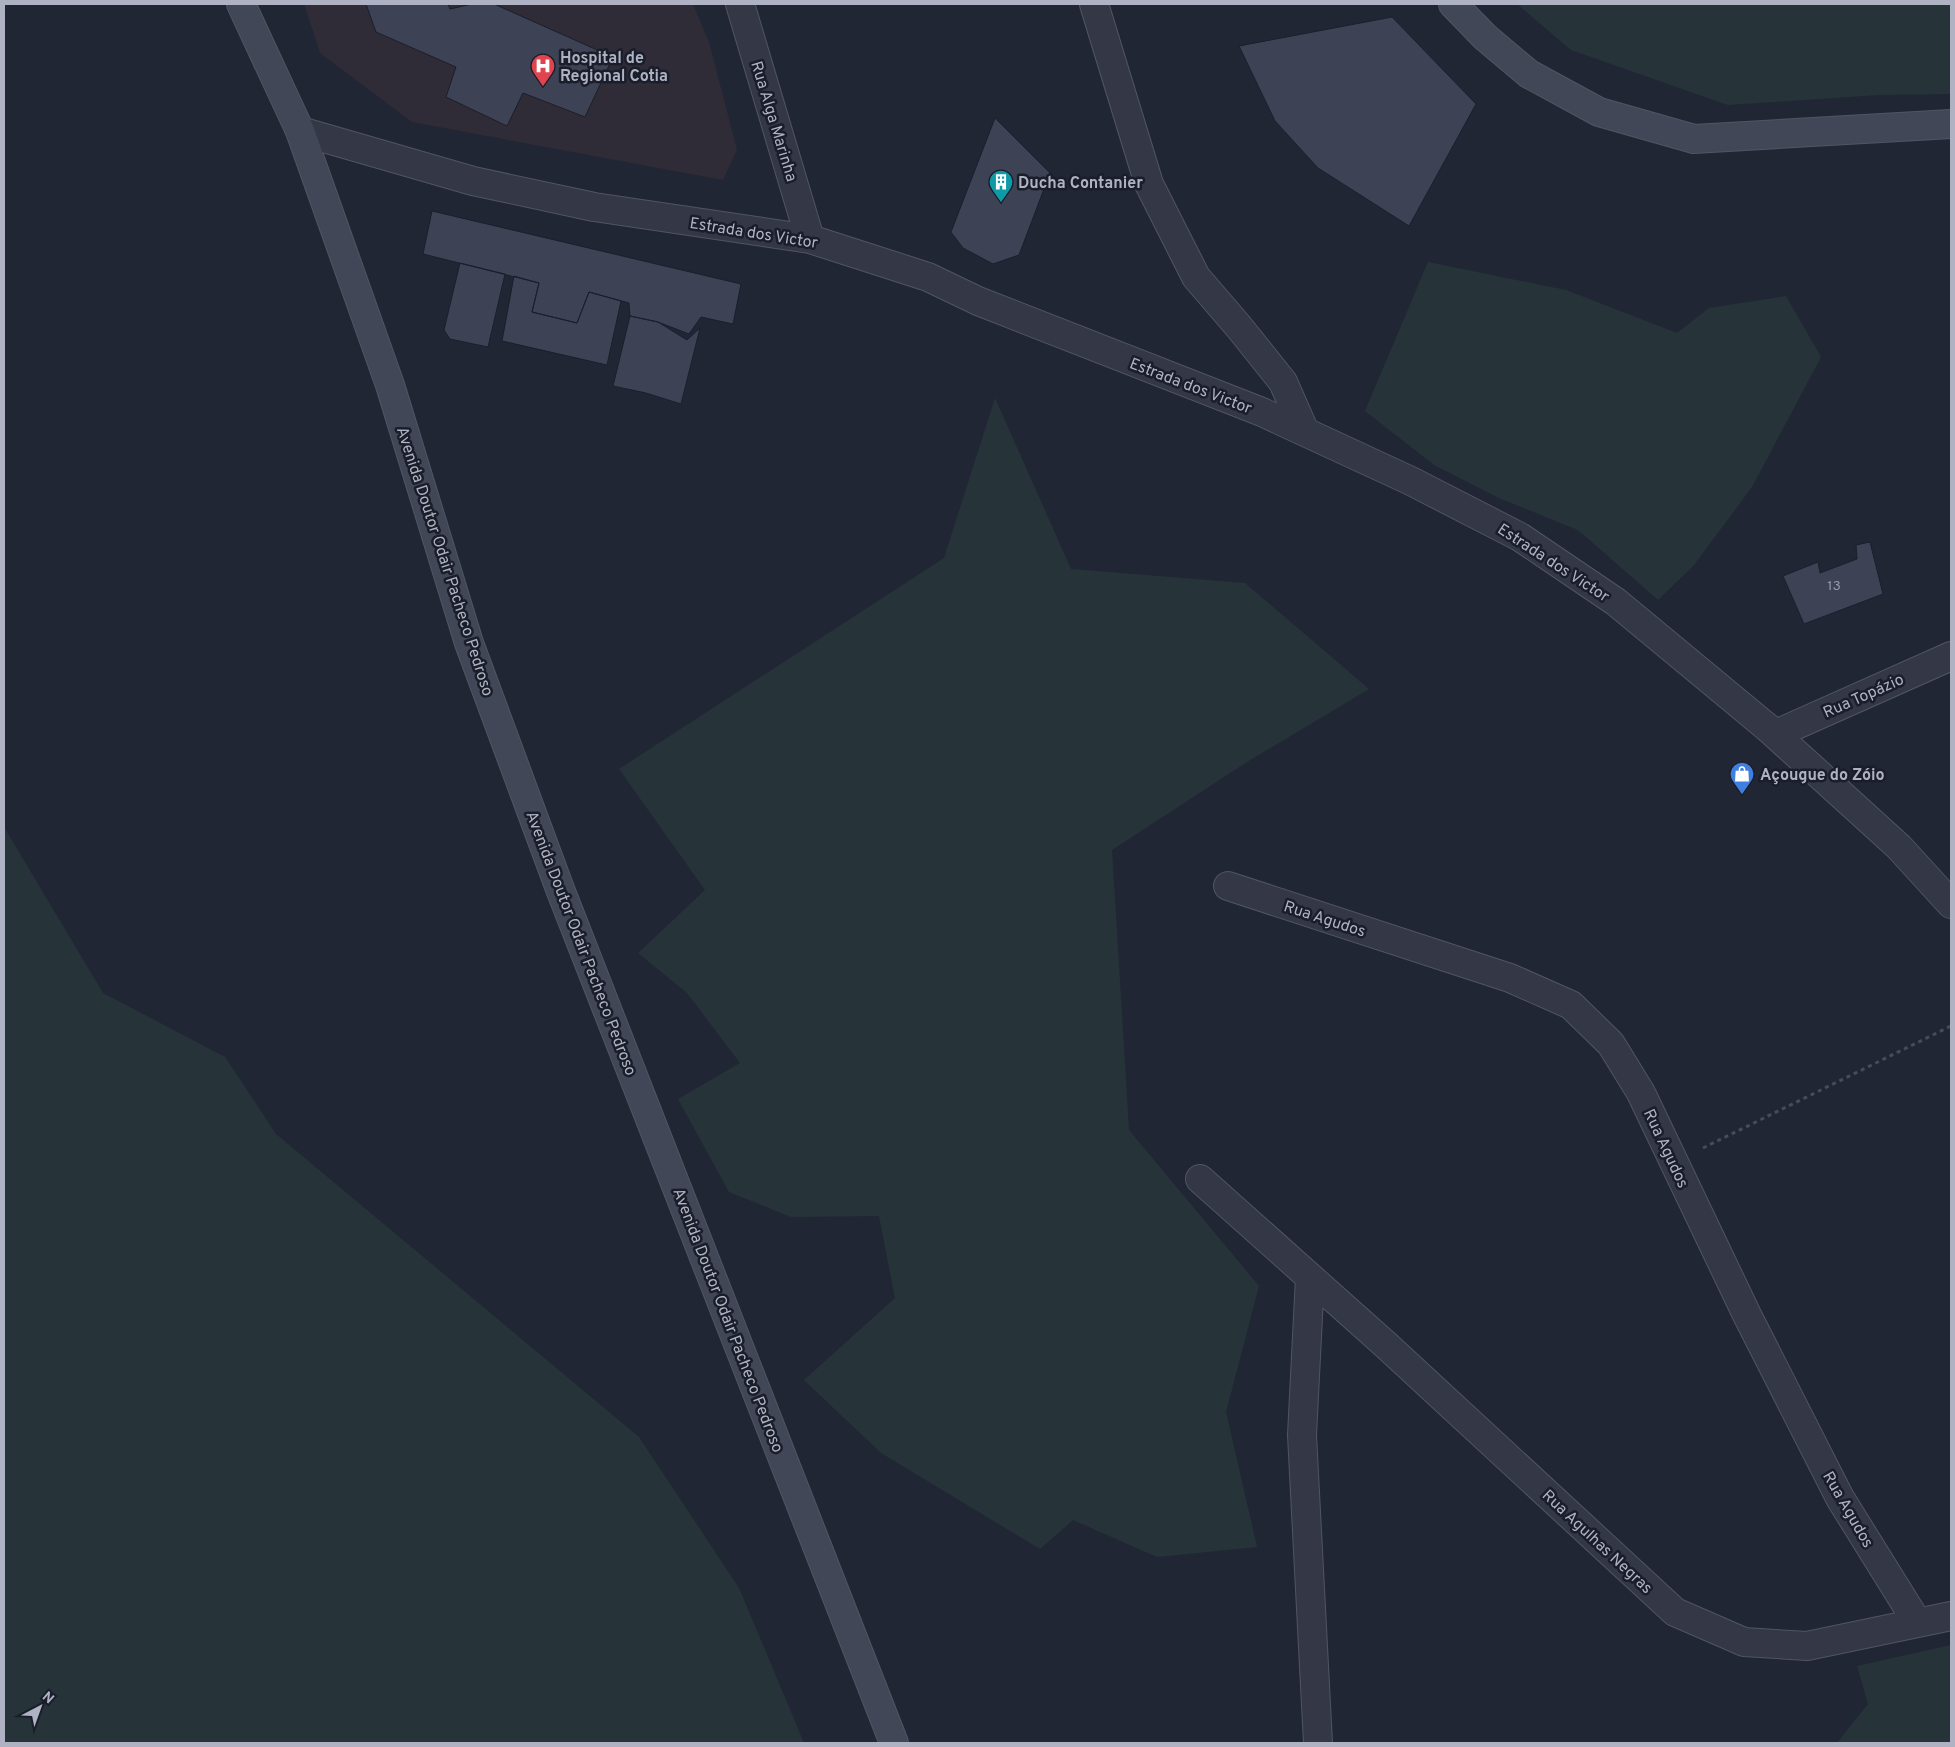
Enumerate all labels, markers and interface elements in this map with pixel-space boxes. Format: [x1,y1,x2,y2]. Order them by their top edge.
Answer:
place label: Hospital de Regional Cotia [560,49,668,87]
hospital icon: Hospital de Regional Cotia [530,53,556,87]
street label: Rua Alga Marinha [745,59,801,184]
building icon: Ducha Contanier [988,169,1014,203]
place label: Ducha Contanier [1018,174,1143,194]
street label: Estrada dos Victor [688,214,819,254]
street label: Estrada dos Victor [1126,354,1254,419]
street label: Avenida Doutor Odair Pacheco Pedroso [391,425,497,699]
street label: Estrada dos Victor [1493,520,1613,607]
house number: 13 [1827,578,1841,595]
street label: Rua Topázio [1820,670,1907,724]
shop icon: Açougue do Zóio [1729,761,1755,795]
place label: Açougue do Zóio [1760,766,1885,786]
street label: Avenida Doutor Odair Pacheco Pedroso [520,809,640,1079]
street label: Rua Agudos [1281,897,1368,943]
street label: Rua Agudos [1638,1106,1692,1192]
street label: Avenida Doutor Odair Pacheco Pedroso [667,1186,787,1456]
street label: Rua Agudos [1817,1468,1877,1552]
street label: Rua Agulhas Negras [1537,1486,1656,1599]
north arrow [15,1682,65,1732]
text: N [38,1689,57,1708]

